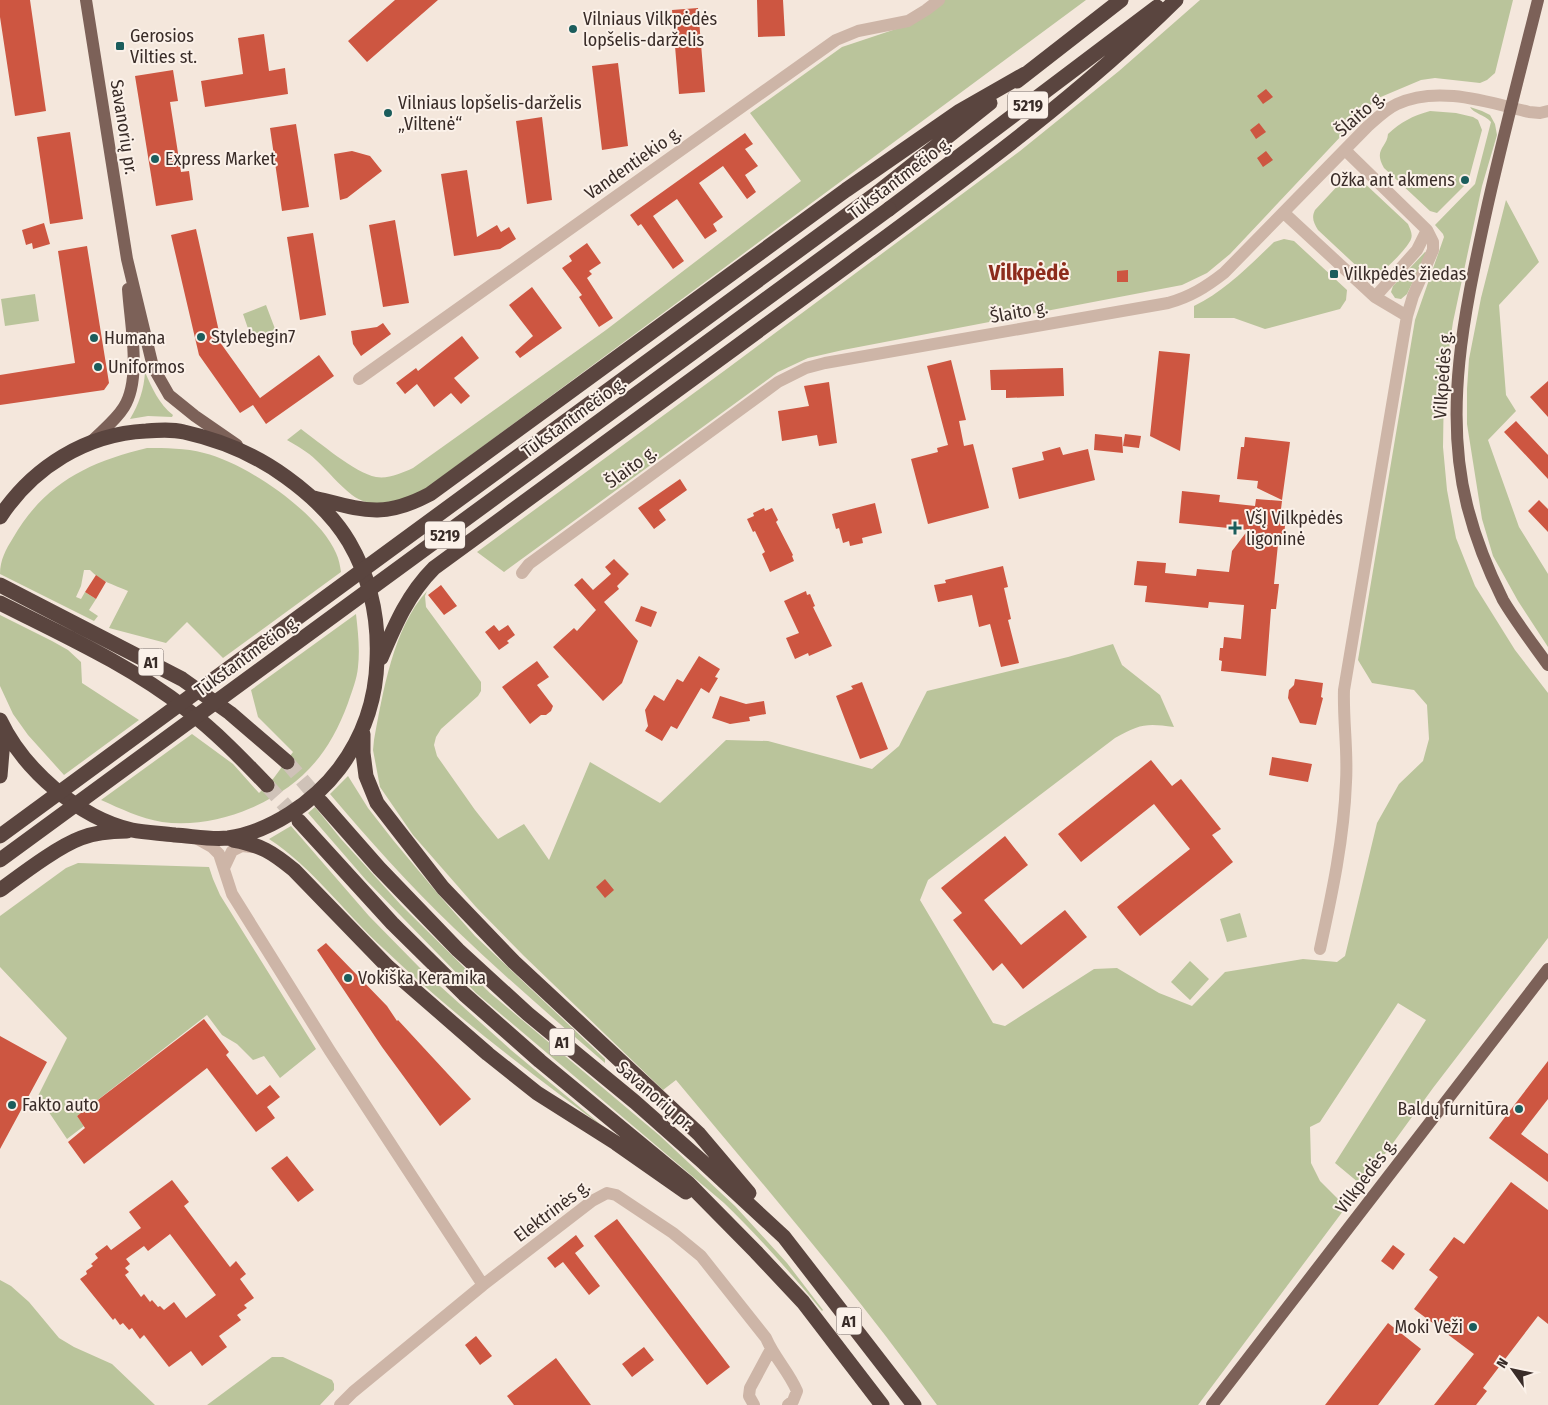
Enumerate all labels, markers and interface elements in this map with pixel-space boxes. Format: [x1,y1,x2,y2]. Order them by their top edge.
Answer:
place label: Vilniaus Vilkpėdės lopšelis-darželis [583,8,717,51]
marker: Vilniaus Vilkpėdės lopšelis-darželis [567,23,579,35]
place label: Gerosios Vilties st. [130,25,197,68]
marker: Gerosios Vilties st. [114,40,126,52]
street label: Savanorių pr. [106,78,142,176]
street label: Šlaito g. [1331,86,1389,142]
place label: Vilniaus lopšelis-darželis „Viltenė“ [398,92,582,135]
road number: 5219 [1008,92,1048,118]
marker: Vilniaus lopšelis-darželis „Viltenė“ [382,107,394,119]
street label: Vandentiekio g. [580,121,686,204]
street label: Tūkstantmečio g. [844,132,956,224]
place label: Express Market [165,148,276,170]
marker: Express Market [149,153,161,165]
place label: Ožka ant akmens [1330,169,1455,191]
marker: Ožka ant akmens [1459,174,1471,186]
district label: Vilkpėdė [988,259,1069,286]
place label: Vilkpėdės žiedas [1344,263,1467,285]
marker: Vilkpėdės žiedas [1328,268,1340,280]
street label: Šlaito g. [988,296,1050,328]
place label: Stylebegin7 [211,326,295,348]
place label: Humana [104,327,165,349]
street label: Vilkpėdės g. [1429,330,1457,420]
marker: Stylebegin7 [195,331,207,343]
marker: Humana [88,332,100,344]
place label: Uniformos [108,356,185,378]
marker: Uniformos [92,361,104,373]
street label: Tūkstantmečio g. [517,372,631,462]
street label: Šlaito g. [601,441,661,493]
place label: VšĮ Vilkpėdės ligoninė [1246,507,1343,550]
marker: VšĮ Vilkpėdės ligoninė [1228,521,1242,535]
road number: 5219 [425,522,465,548]
street label: Tūkstantmečio g. [190,611,304,701]
road number: A1 [138,649,164,676]
place label: Vokiška Keramika [358,967,486,989]
marker: Vokiška Keramika [342,972,354,984]
road number: A1 [550,1028,574,1056]
street label: Savanorių pr. [612,1056,698,1136]
place label: Fakto auto [22,1094,99,1116]
place label: Baldų furnitūra [1397,1098,1509,1120]
marker: Fakto auto [6,1099,18,1111]
marker: Baldų furnitūra [1513,1103,1525,1115]
street label: Vilkpėdės g. [1331,1134,1401,1218]
street label: Elektrinės g. [510,1175,595,1247]
road number: A1 [836,1308,862,1334]
place label: Moki Veži [1394,1316,1463,1338]
marker: Moki Veži [1467,1321,1479,1333]
north arrow [1488,1345,1538,1395]
text: N [1493,1355,1512,1371]

